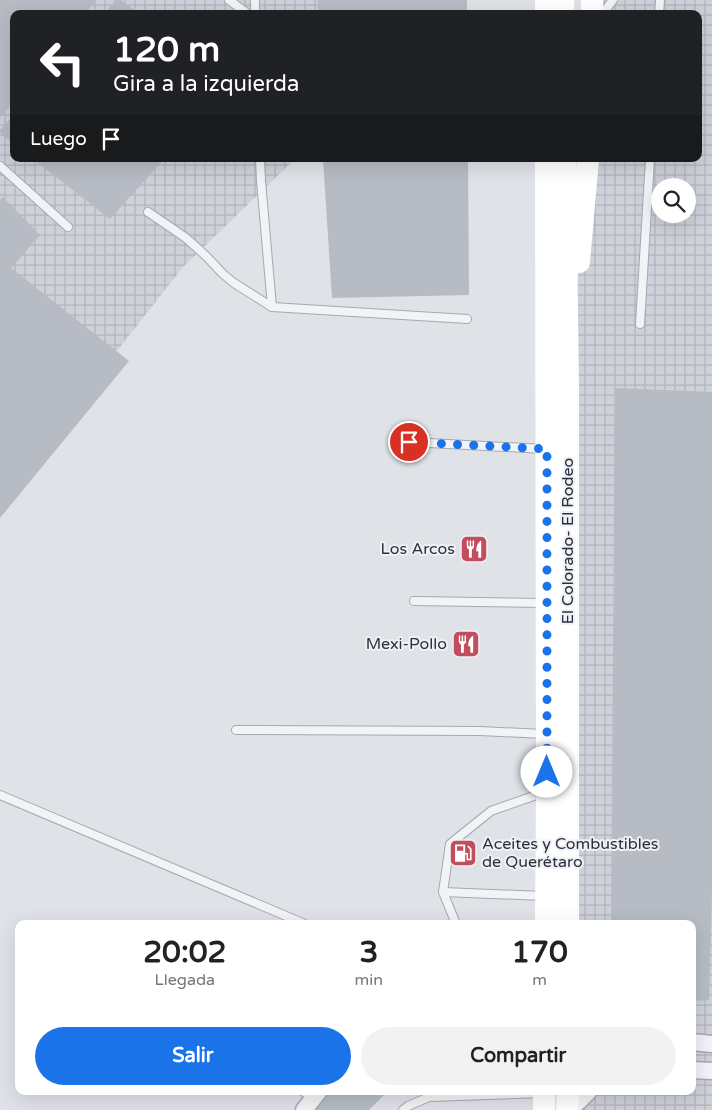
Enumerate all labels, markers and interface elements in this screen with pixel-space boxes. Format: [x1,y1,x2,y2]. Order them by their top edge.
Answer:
text: 120 m [113,29,220,71]
icon: left [30,30,95,95]
text: Gira a la izquierda [113,71,299,97]
icon: arrive [97,125,125,153]
text: Luego [30,128,87,150]
map controls [651,178,696,223]
button: search [651,178,696,223]
pin [388,421,430,463]
icon: arrive [395,428,423,456]
street label: El Colorado- El Rodeo [558,458,578,624]
restaurant icon: Los Arcos [459,534,489,564]
place label: Los Arcos [381,539,455,559]
restaurant icon: Mexi-Pollo [451,629,481,659]
place label: Mexi-Pollo [366,634,447,654]
position arrow [520,745,572,797]
place label: Aceites y Combustibles de Querétaro [482,834,659,872]
fuel station icon: Aceites y Combustibles de Querétaro [448,838,478,868]
text: 20:02 [143,934,226,971]
text: 3 [359,934,378,971]
text: 170 [511,934,568,971]
text: Llegada [155,970,215,990]
text: min [355,970,383,990]
text: m [532,970,547,990]
button: Salir [35,1027,351,1085]
button: Compartir [361,1027,676,1085]

